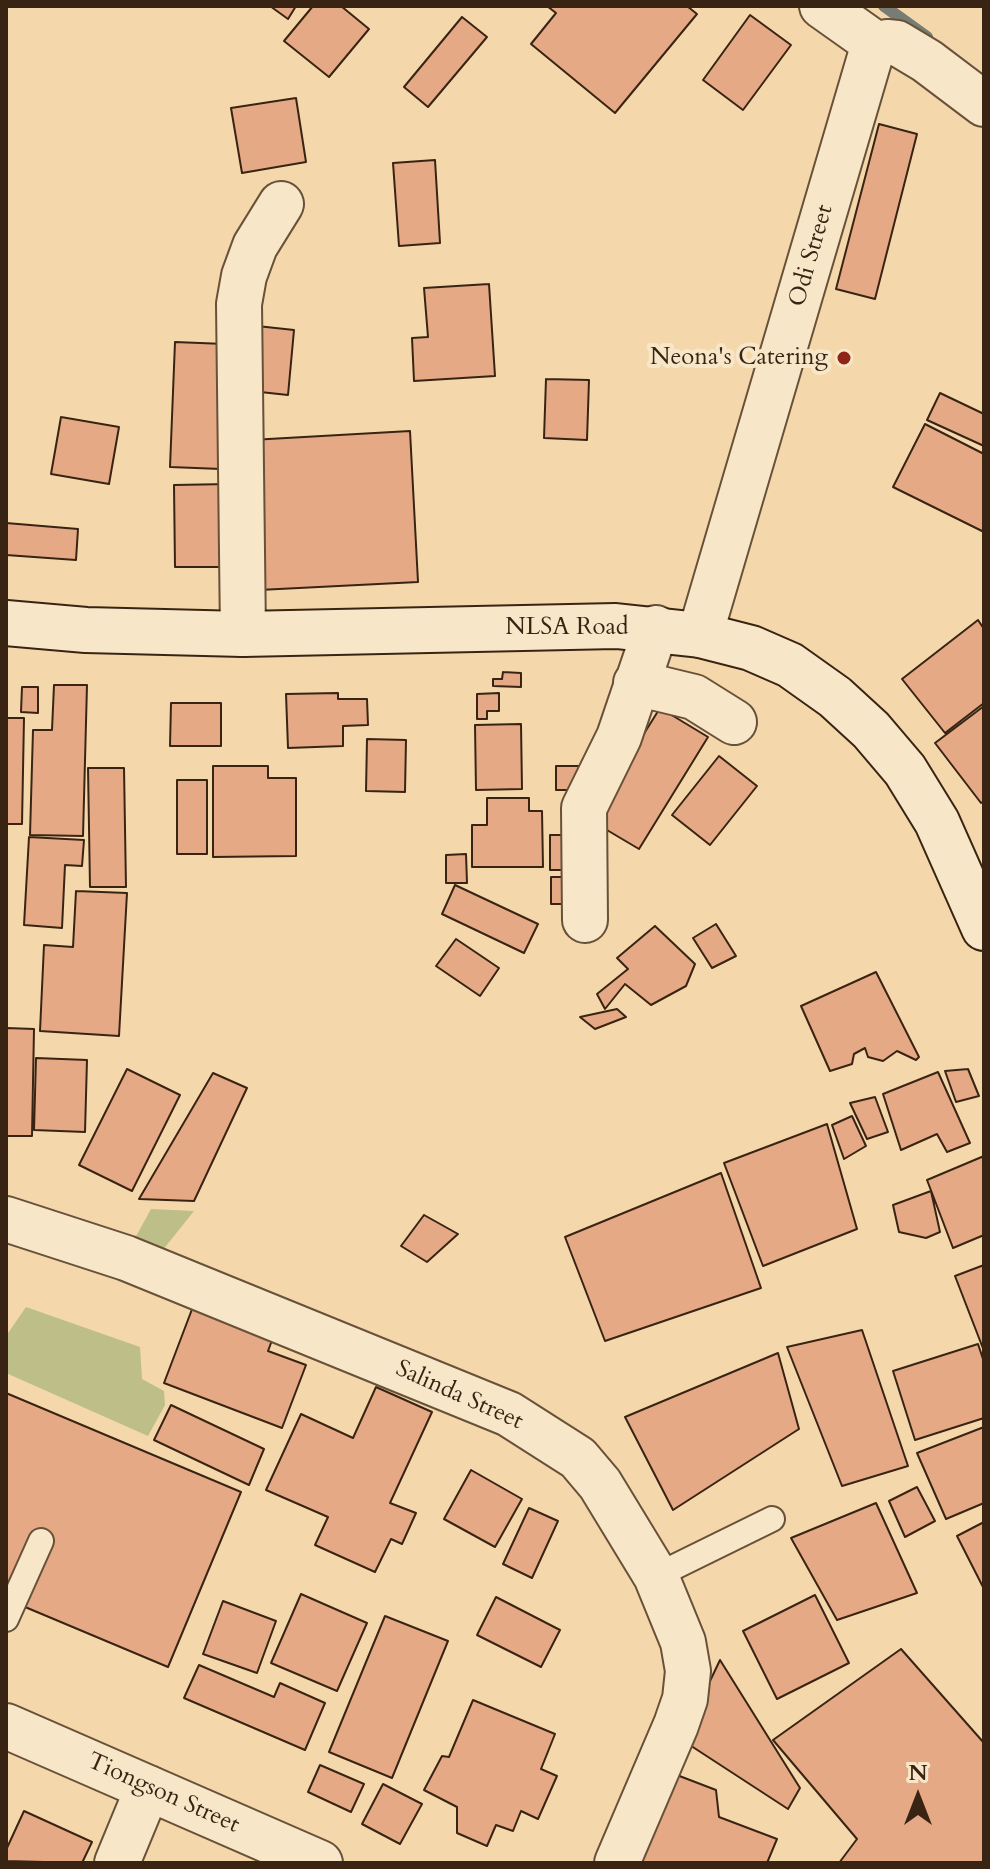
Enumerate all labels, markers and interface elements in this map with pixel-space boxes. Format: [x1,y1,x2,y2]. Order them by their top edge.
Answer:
street label: Odi Street [784,202,840,310]
place label: Neona's Catering [650,344,828,372]
marker: Neona's Catering [835,349,853,367]
street label: NLSA Road [505,614,629,642]
street label: Salinda Street [391,1355,527,1437]
street label: Tiongson Street [83,1748,243,1840]
north arrow [878,1757,958,1837]
text: N [908,1758,928,1788]

